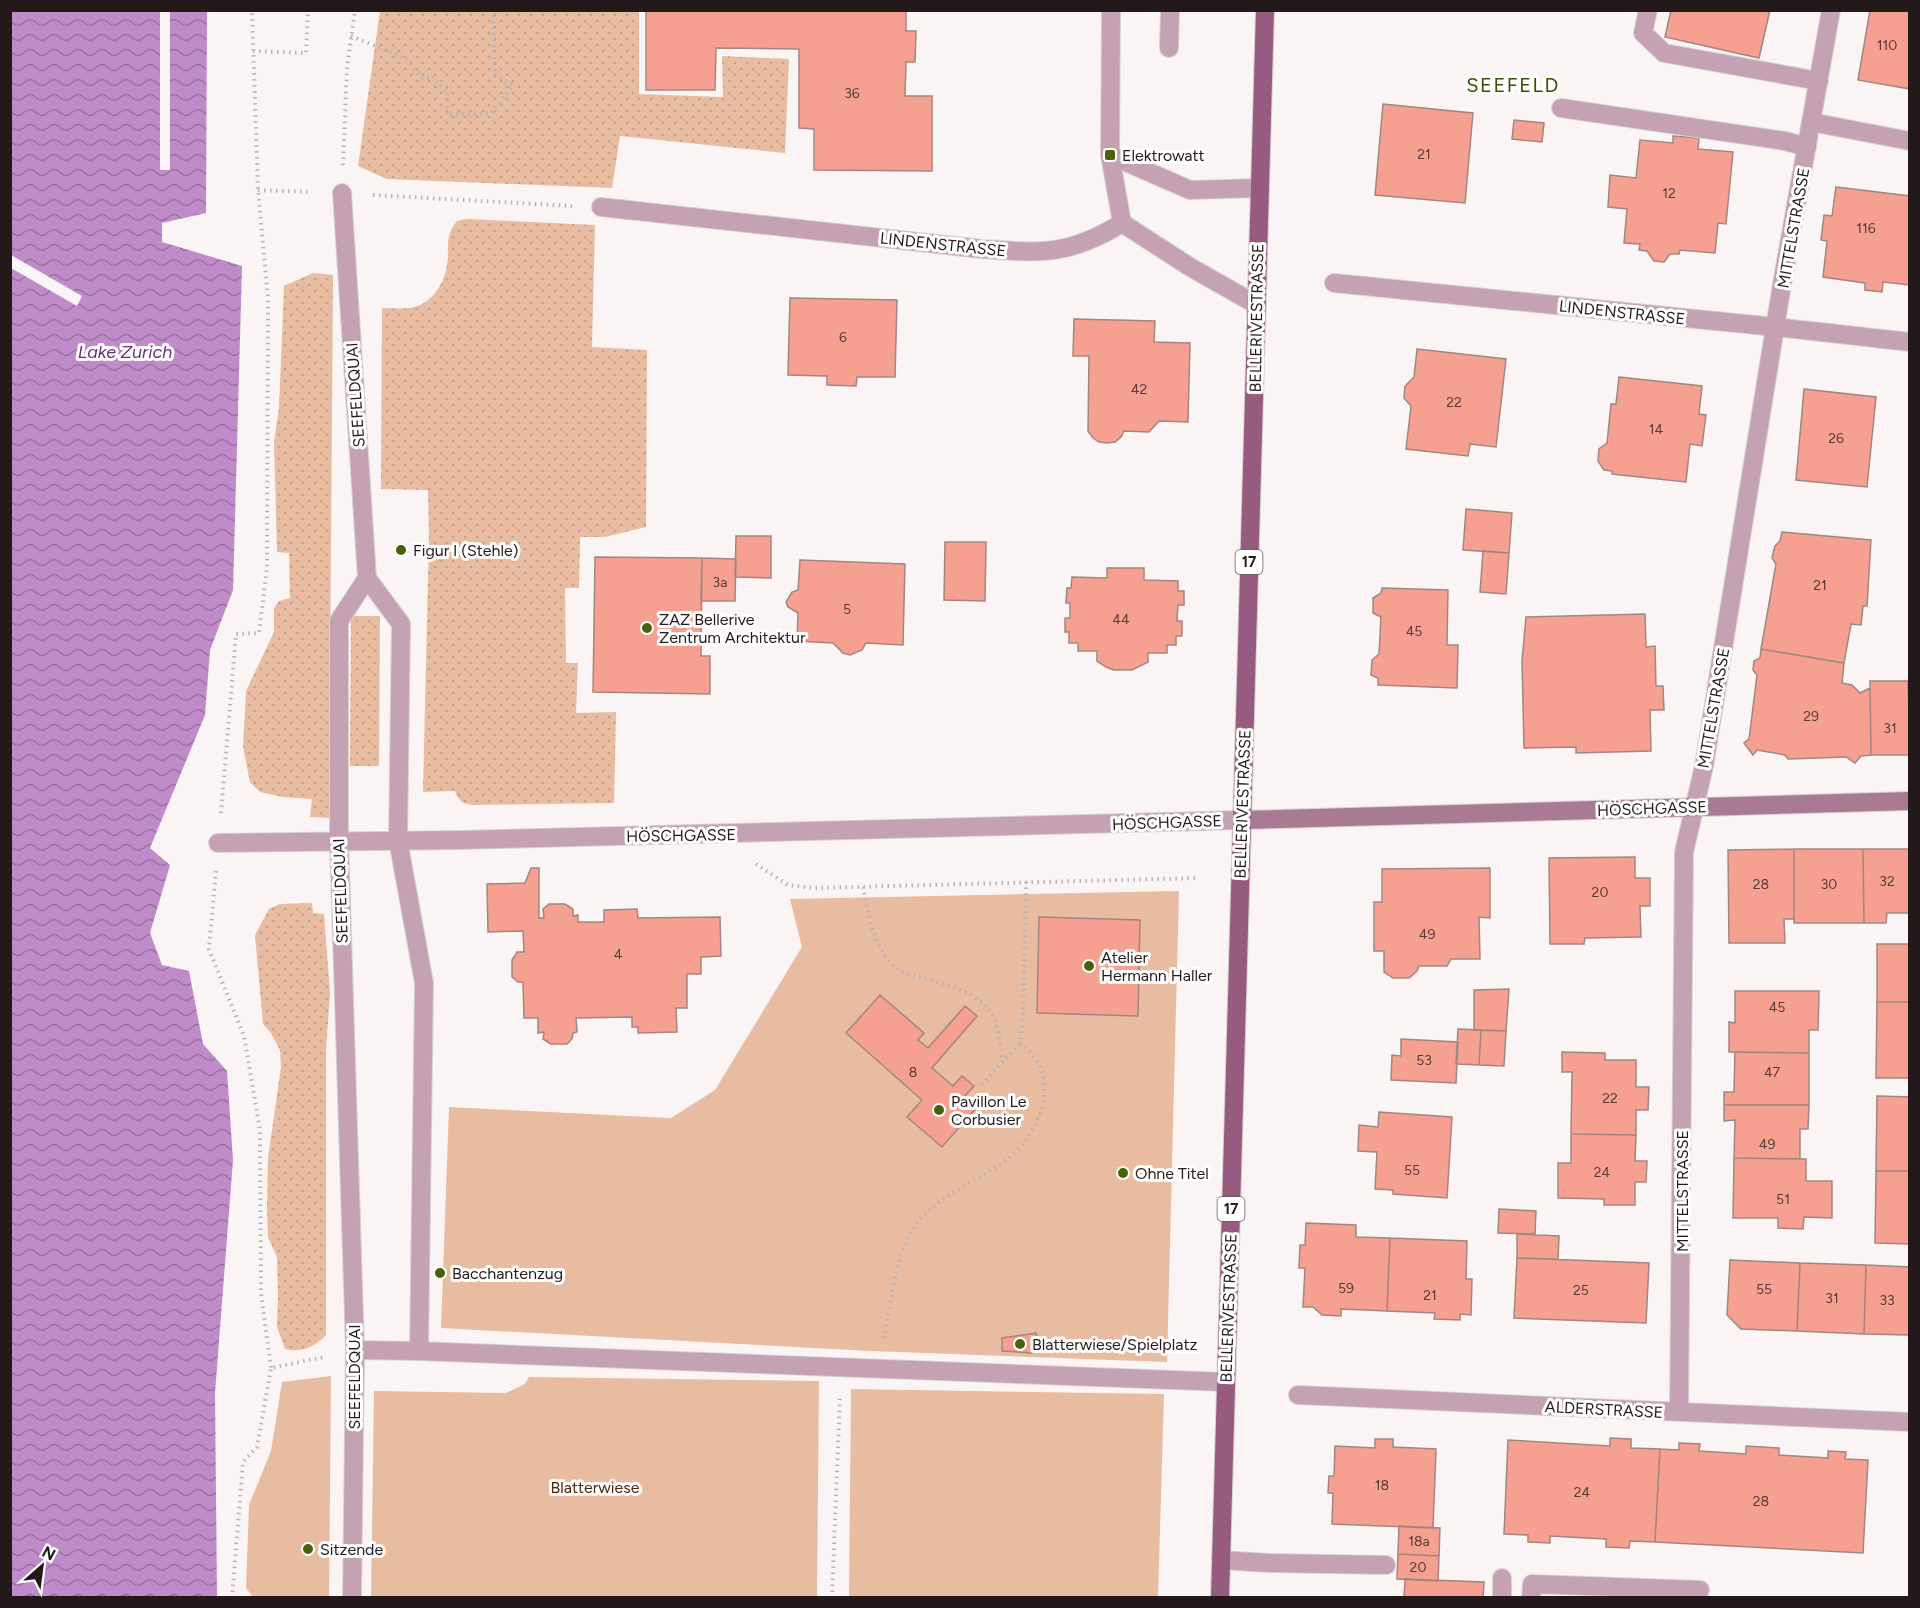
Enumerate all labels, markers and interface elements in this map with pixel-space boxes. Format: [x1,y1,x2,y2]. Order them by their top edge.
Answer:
house number: 110 [1877,37,1897,54]
district label: SEEFELD [1466,73,1560,97]
house number: 36 [844,85,860,102]
place label: Elektrowatt [1122,146,1205,165]
house number: 21 [1417,146,1431,163]
marker: Elektrowatt [1103,148,1117,162]
street label: MITTELSTRASSE [1774,166,1813,290]
house number: 12 [1662,185,1676,202]
house number: 116 [1856,220,1876,237]
street label: LINDENSTRASSE [879,228,1007,261]
street label: BELLERIVESTRASSE [1246,243,1267,393]
street label: LINDENSTRASSE [1558,296,1686,329]
house number: 6 [839,329,847,346]
water label: Lake Zurich [78,341,172,363]
street label: SEEFELDQUAI [342,342,369,448]
house number: 42 [1131,381,1147,398]
house number: 22 [1446,394,1462,411]
house number: 14 [1649,421,1664,438]
house number: 26 [1828,430,1844,447]
place label: Figur I (Stehle) [413,541,518,560]
marker: Figur I (Stehle) [394,543,408,557]
road number: 17 [1236,550,1262,574]
house number: 3a [713,574,727,591]
house number: 21 [1813,577,1827,594]
house number: 5 [843,601,851,618]
place label: ZAZ Bellerive Zentrum Architektur [659,610,806,647]
house number: 44 [1112,611,1130,628]
marker: ZAZ Bellerive Zentrum Architektur [640,621,654,635]
house number: 45 [1406,623,1422,640]
street label: MITTELSTRASSE [1694,646,1733,770]
house number: 29 [1803,708,1819,725]
house number: 31 [1883,720,1897,737]
street label: BELLERIVESTRASSE [1230,729,1255,879]
street label: HÖSCHGASSE [1597,797,1707,820]
street label: HÖSCHGASSE [1112,811,1222,834]
street label: HÖSCHGASSE [626,825,736,846]
street label: SEEFELDQUAI [329,838,352,944]
house number: 32 [1879,873,1895,890]
house number: 28 [1753,876,1769,893]
house number: 30 [1821,876,1837,893]
house number: 20 [1592,884,1608,901]
house number: 49 [1419,926,1435,943]
house number: 4 [614,946,623,963]
place label: Atelier Hermann Haller [1101,948,1213,985]
marker: Atelier Hermann Haller [1082,959,1096,973]
house number: 45 [1769,999,1785,1016]
house number: 53 [1416,1052,1432,1069]
house number: 8 [909,1064,917,1081]
house number: 47 [1764,1064,1781,1081]
house number: 22 [1602,1090,1618,1107]
place label: Pavillon Le Corbusier [951,1092,1027,1129]
marker: Pavillon Le Corbusier [932,1103,946,1117]
street label: MITTELSTRASSE [1673,1130,1692,1252]
house number: 49 [1759,1136,1775,1153]
house number: 55 [1404,1162,1420,1179]
place label: Ohne Titel [1135,1164,1209,1183]
house number: 24 [1594,1164,1611,1181]
marker: Ohne Titel [1116,1166,1130,1180]
house number: 51 [1776,1191,1790,1208]
road number: 17 [1218,1197,1244,1221]
street label: BELLERIVESTRASSE [1216,1233,1241,1383]
place label: Bacchantenzug [452,1264,563,1283]
marker: Bacchantenzug [433,1266,447,1280]
house number: 59 [1338,1280,1354,1297]
house number: 55 [1756,1281,1772,1298]
house number: 25 [1573,1282,1589,1299]
house number: 21 [1423,1287,1437,1304]
house number: 31 [1825,1290,1839,1307]
house number: 33 [1879,1292,1895,1309]
street label: SEEFELDQUAI [345,1324,364,1430]
place label: Blatterwiese/Spielplatz [1032,1335,1197,1354]
marker: Blatterwiese/Spielplatz [1013,1337,1027,1351]
street label: ALDERSTRASSE [1544,1397,1664,1422]
house number: 18 [1375,1477,1389,1494]
park label: Blatterwiese [551,1478,640,1497]
house number: 24 [1574,1484,1591,1501]
house number: 28 [1753,1493,1769,1510]
house number: 18a [1408,1533,1430,1550]
north arrow [12,1536,72,1596]
place label: Sitzende [320,1540,383,1559]
text: N [39,1542,59,1564]
marker: Sitzende [301,1542,315,1556]
house number: 20 [1410,1559,1426,1576]

